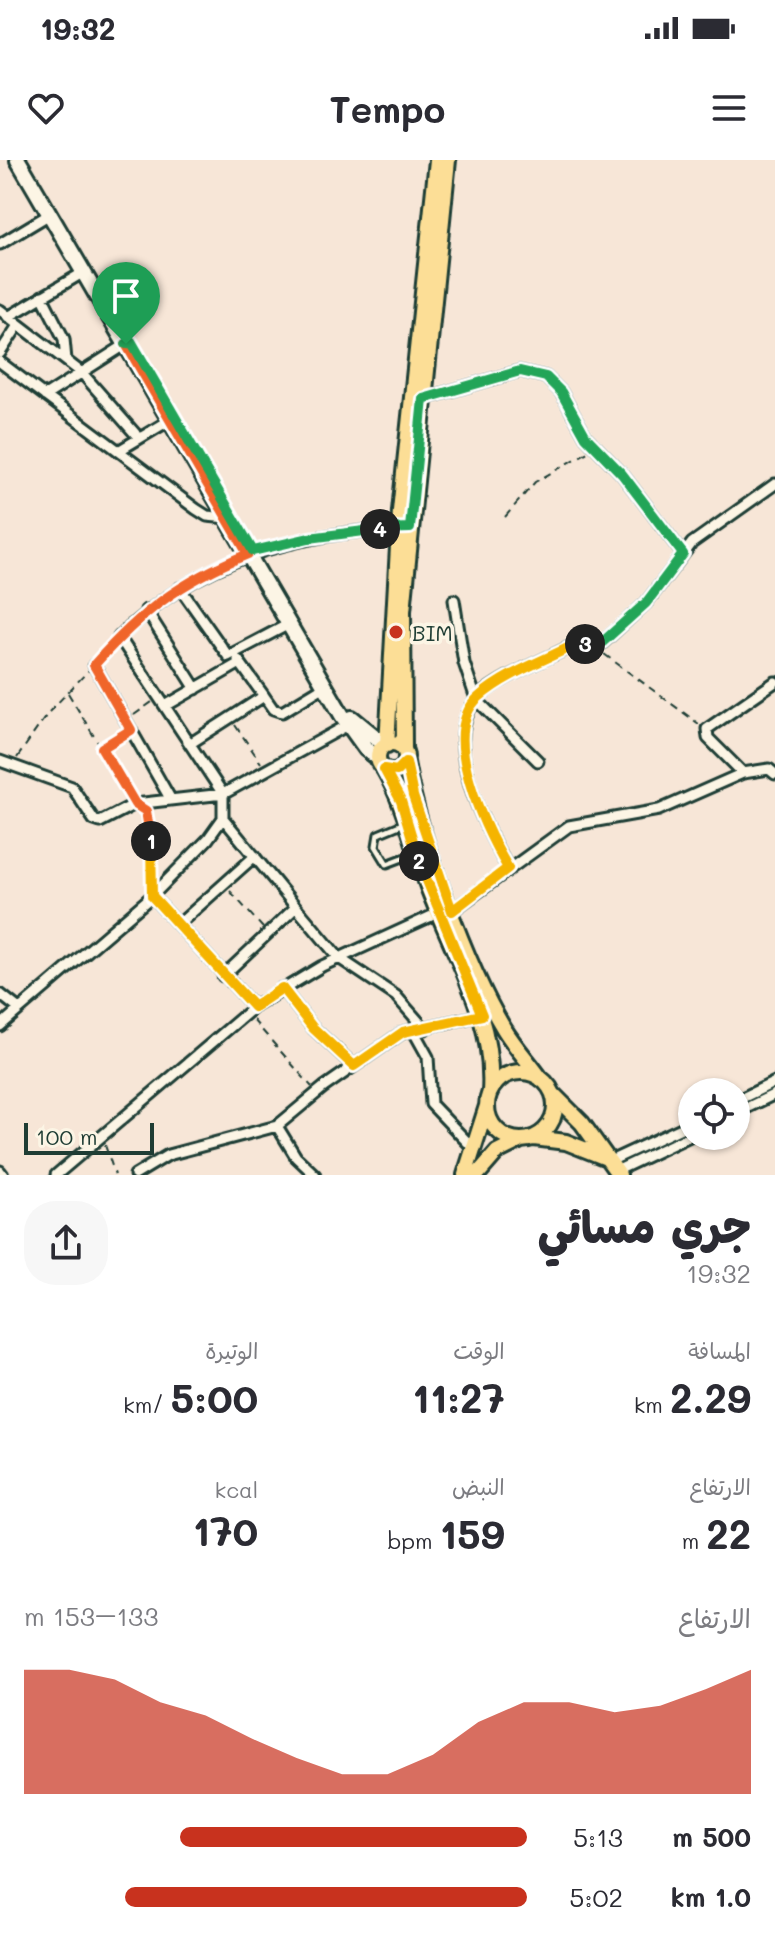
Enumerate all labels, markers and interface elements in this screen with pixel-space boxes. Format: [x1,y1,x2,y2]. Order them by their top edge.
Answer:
text: 19:32 [40,8,116,48]
text: Tempo [330,85,445,132]
icon: heart [24,86,68,130]
icon: menu [707,86,751,130]
pin [92,262,160,344]
icon: arrive [104,274,148,318]
pin: 4 [360,509,400,549]
text: 4 [373,514,387,543]
place label: BIM [412,618,453,647]
marker: BIM [387,623,405,641]
pin: 3 [565,624,605,664]
text: 3 [578,629,592,658]
pin: 1 [131,821,171,861]
text: 1 [146,826,156,855]
pin: 2 [399,841,439,881]
text: 2 [413,846,425,875]
map controls [678,1078,750,1150]
button: locate [678,1078,750,1150]
scale bar [24,1119,154,1155]
text: 100 m [36,1122,98,1151]
text: جري مسائي [538,1197,751,1254]
button: share [24,1201,108,1285]
text: 19:32 [686,1256,751,1290]
text: الوتيرة [205,1336,258,1365]
text: الوقت [453,1336,505,1365]
text: المسافة [688,1336,751,1365]
text: 5:00 [171,1371,258,1423]
text: 11:27 [412,1371,505,1423]
text: 2.29 [670,1371,751,1423]
text: /km [123,1390,171,1419]
text: km [634,1390,670,1419]
text: النبض [452,1472,505,1501]
text: الارتفاع [689,1472,751,1501]
text: kcal [214,1475,258,1504]
text: 170 [193,1504,258,1556]
text: 159 [440,1507,505,1559]
text: 22 [706,1507,751,1559]
text: bpm [387,1526,440,1555]
text: m [682,1526,706,1555]
text: 133–153 m [24,1599,159,1633]
text: الارتفاع [678,1601,751,1635]
text: 5:13 [573,1820,623,1854]
text: 500 m [672,1820,751,1854]
text: 5:02 [569,1880,623,1914]
text: 1.0 km [671,1880,751,1914]

